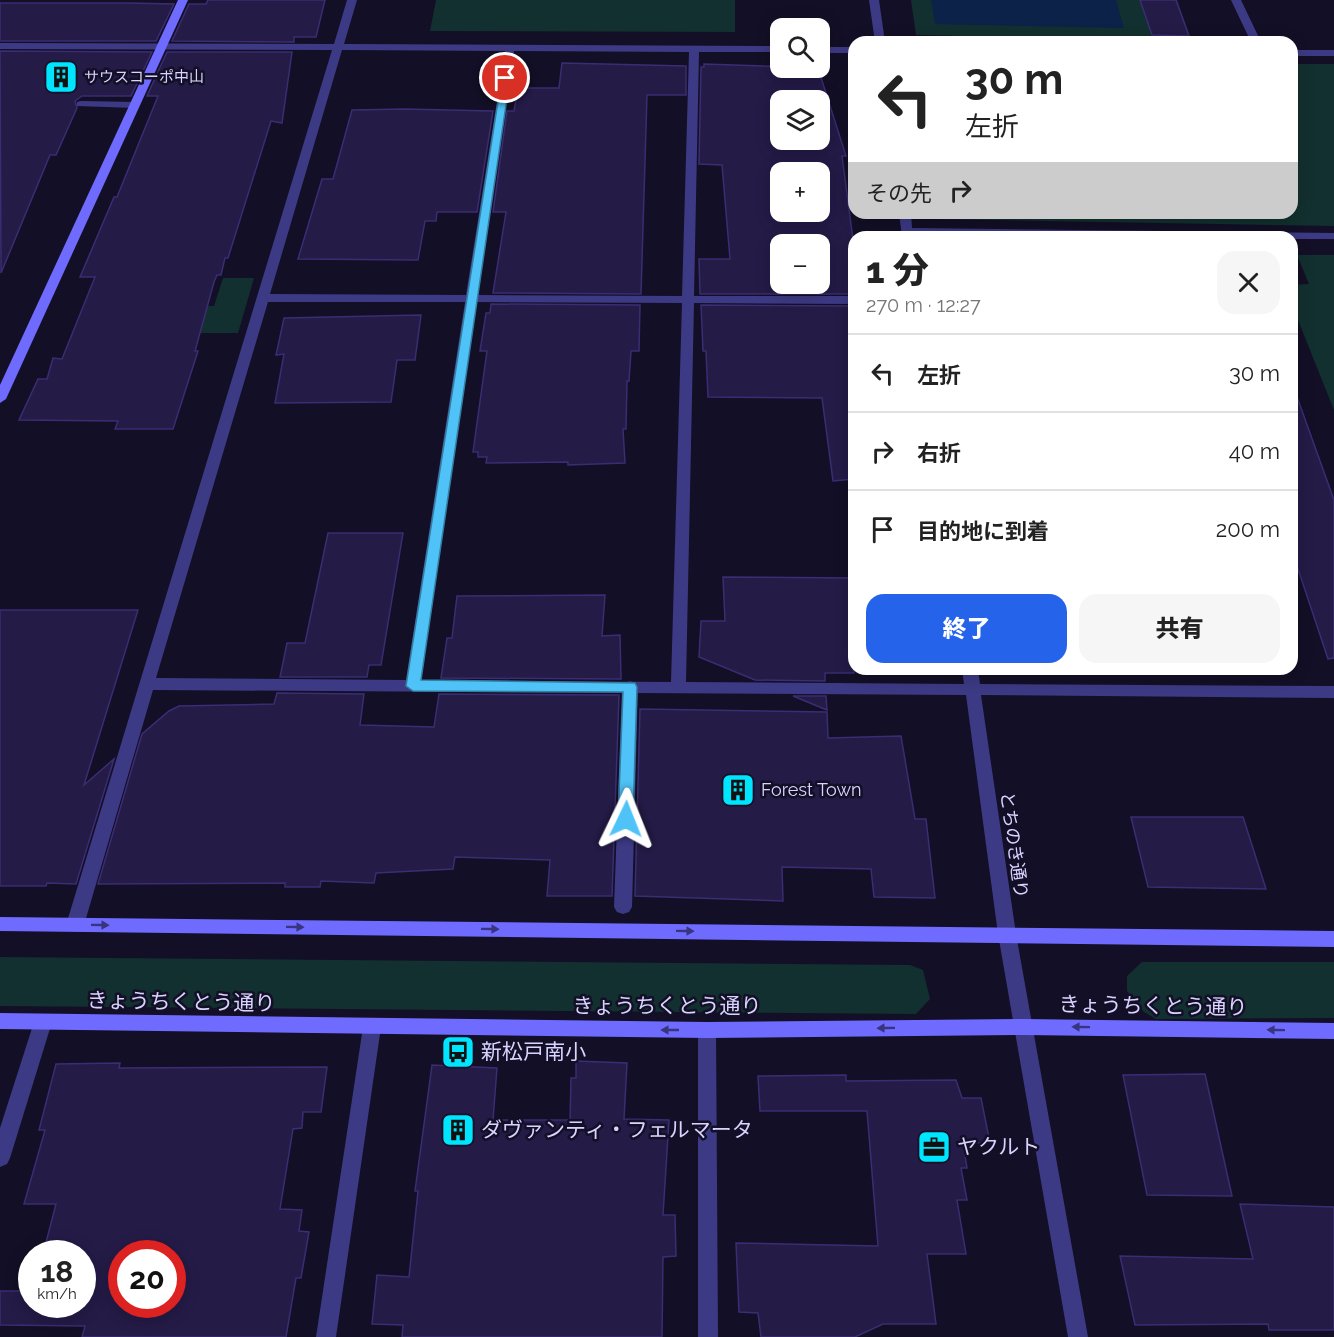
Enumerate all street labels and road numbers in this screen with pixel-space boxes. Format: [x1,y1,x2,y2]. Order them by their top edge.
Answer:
street label: とちのき通り [997,790,1032,900]
street label: きょうちくとう通り [86,987,276,1016]
street label: きょうちくとう通り [1058,991,1248,1020]
street label: きょうちくとう通り [573,993,762,1018]

